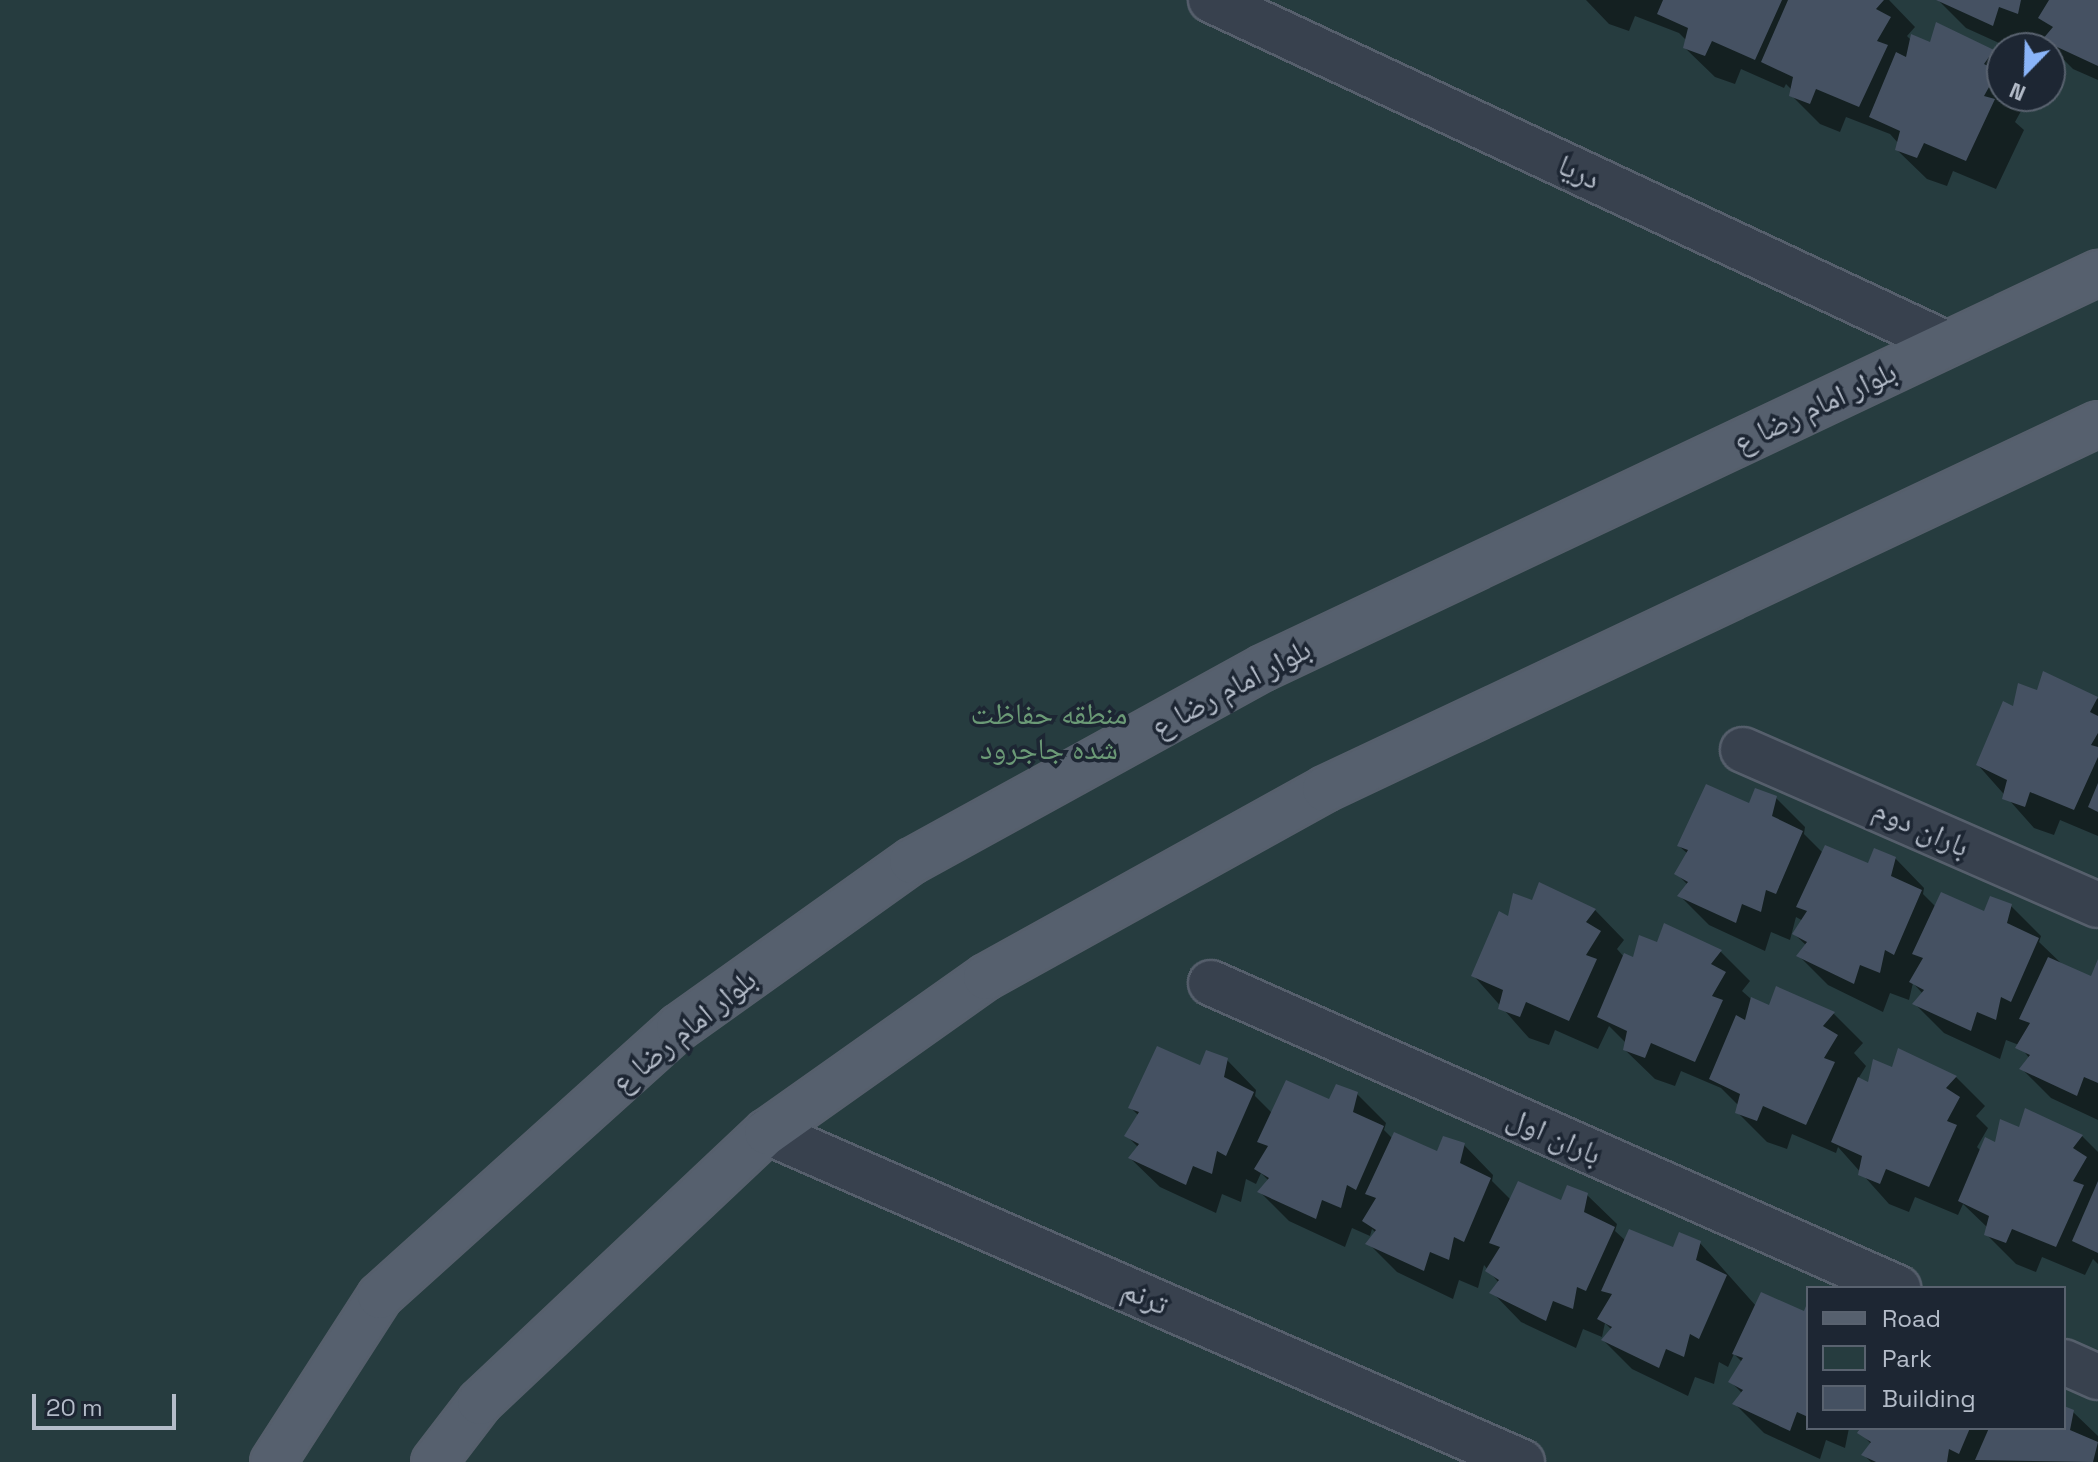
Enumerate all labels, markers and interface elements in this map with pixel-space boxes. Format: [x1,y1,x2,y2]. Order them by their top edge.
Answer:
north arrow [1986,32,2066,112]
text: N [2005,76,2030,108]
street label: دریا [1552,147,1606,197]
street label: بلوار امام رضا ع [1728,354,1902,460]
street label: بلوار امام رضا ع [1145,631,1317,745]
park label: منطقه حفاظت شده جاجرود [971,696,1127,766]
street label: باران دوم [1868,791,1974,865]
street label: بلوار امام رضا ع [605,962,763,1100]
street label: باران اول [1502,1099,1606,1173]
street label: ترنم [1116,1271,1174,1323]
legend [1806,1286,2066,1430]
text: Road [1882,1303,1941,1334]
text: Park [1882,1343,1932,1374]
scale bar [36,1378,180,1428]
text: Building [1882,1383,1976,1414]
text: 20 m [46,1392,103,1423]

